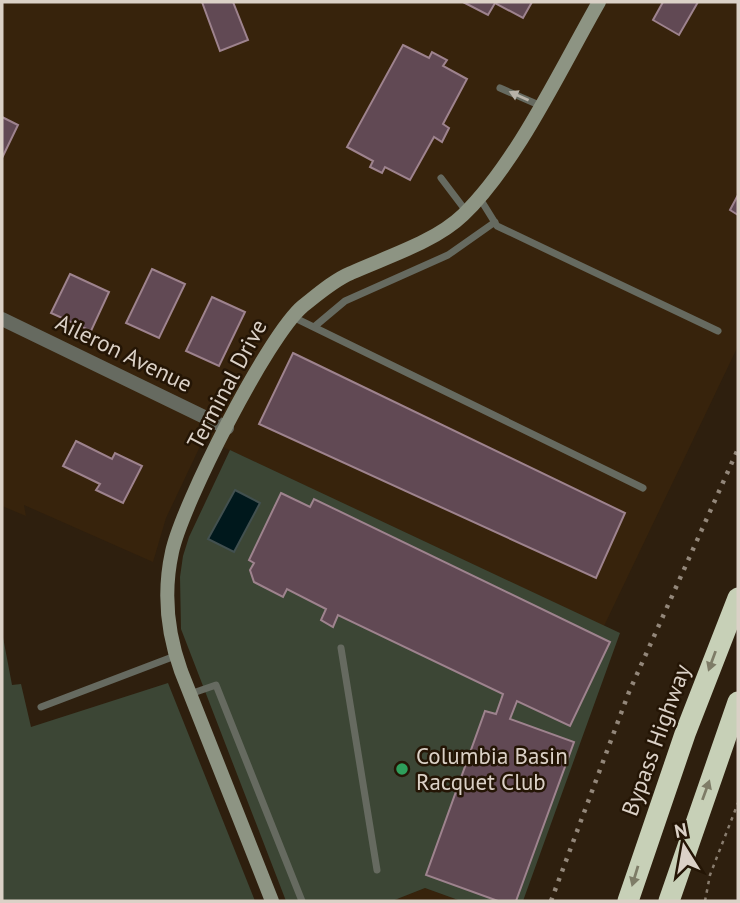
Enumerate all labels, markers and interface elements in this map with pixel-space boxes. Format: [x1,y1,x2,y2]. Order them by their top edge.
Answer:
one-way arrow [509,90,530,101]
street label: Aileron Avenue [51,307,197,398]
street label: Terminal Drive [180,314,273,454]
one-way arrow [706,651,717,672]
street label: Bypass Highway [615,660,696,820]
place label: Columbia Basin Racquet Club [416,741,568,796]
marker: Columbia Basin Racquet Club [394,761,410,777]
one-way arrow [700,780,711,801]
north arrow [649,812,719,882]
text: N [672,817,689,843]
one-way arrow [630,865,640,886]

